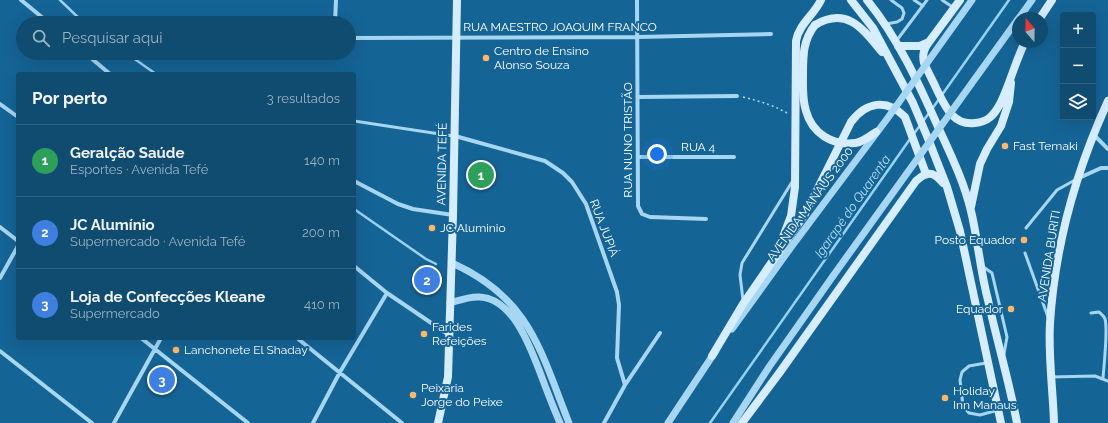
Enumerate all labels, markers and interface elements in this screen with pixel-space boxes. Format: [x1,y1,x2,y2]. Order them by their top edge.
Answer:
north arrow [1012,12,1048,48]
map controls [1060,12,1096,120]
button: + [1060,12,1096,48]
search box [16,16,356,60]
street label: RUA MAESTRO JOAQUIM FRANCO [463,20,657,34]
icon: search [30,27,52,49]
text: Pesquisar aqui [62,29,162,47]
place label: Centro de Ensino Alonso Souza [494,44,589,72]
button: − [1060,48,1096,84]
marker: Centro de Ensino Alonso Souza [481,53,491,63]
street label: RUA NUNO TRISTÃO [621,82,635,198]
button: layers [1060,84,1096,120]
text: Por perto [32,88,107,108]
text: 3 resultados [267,91,340,106]
street label: AVENIDA TEFÉ [434,122,450,206]
place label: Fast Temaki [1013,139,1078,153]
street label: RUA 4 [681,140,715,154]
marker: Fast Temaki [1000,141,1010,151]
text: Geralção Saúde [70,144,184,162]
your location [647,144,667,164]
street label: AVENIDA MANAUS 2000 [764,144,856,264]
water label: Igarapé do Quarenta [811,152,894,260]
text: 1 [42,153,48,168]
text: 140 m [304,153,340,168]
pin: 1 [468,160,494,190]
text: Esportes · Avenida Tefé [70,162,208,177]
street label: RUA JUPIÁ [587,197,621,259]
street label: AVENIDA BURITI [1035,209,1063,303]
text: JC Alumínio [70,216,155,234]
place label: JC Aluminio [440,221,506,235]
marker: JC Aluminio [427,223,437,233]
text: 2 [41,225,49,240]
text: 200 m [302,225,340,240]
place label: Posto Equador [935,233,1017,247]
text: Supermercado · Avenida Tefé [70,234,245,249]
marker: Posto Equador [1019,235,1029,245]
pin: 2 [414,265,440,295]
text: Loja de Confecções Kleane [70,288,265,306]
text: 3 [41,297,49,312]
text: 410 m [304,297,340,312]
place label: Equador [956,302,1004,316]
marker: Equador [1006,304,1016,314]
text: Supermercado [70,306,160,321]
place label: Farides Refeições [432,320,487,348]
marker: Farides Refeições [419,329,429,339]
place label: Lanchonete El Shaday [184,343,308,357]
marker: Lanchonete El Shaday [171,345,181,355]
pin: 3 [149,365,175,395]
place label: Peixaria Jorge do Peixe [421,381,503,409]
place label: Holiday Inn Manaus [953,384,1017,412]
marker: Peixaria Jorge do Peixe [408,390,418,400]
marker: Holiday Inn Manaus [940,393,950,403]

